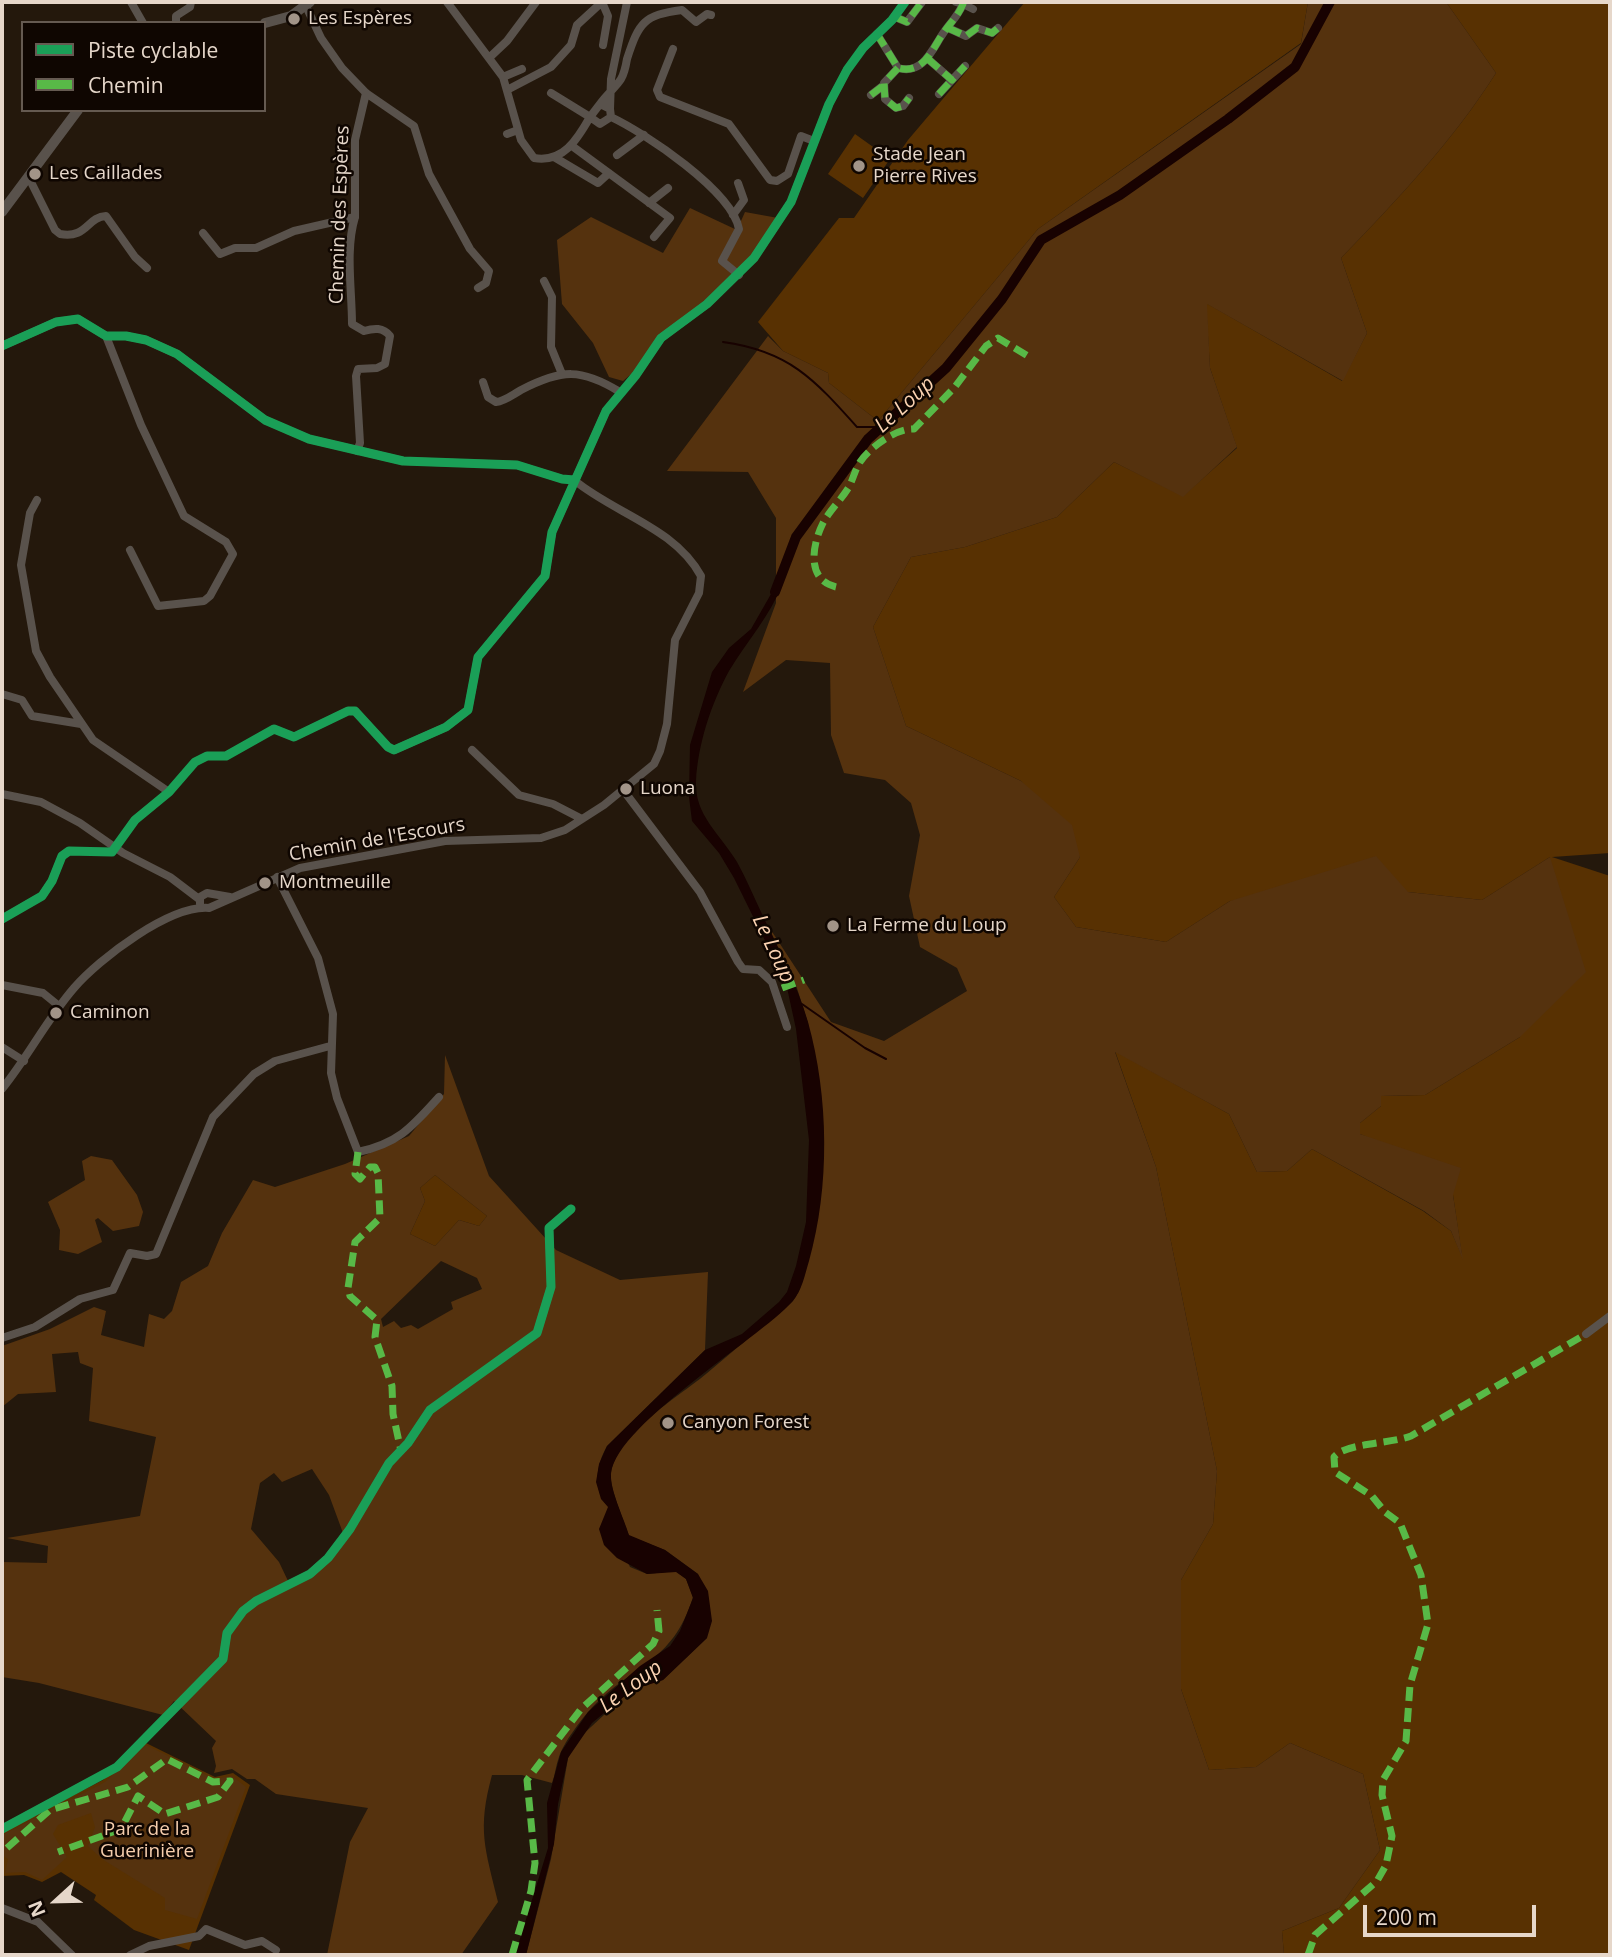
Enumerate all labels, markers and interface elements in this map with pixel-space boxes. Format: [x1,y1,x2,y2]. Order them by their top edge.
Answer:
place label: Les Espères [308,8,412,30]
marker: Les Espères [286,11,302,27]
legend [21,21,266,112]
text: Piste cyclable [88,36,218,64]
text: Chemin [88,71,164,99]
street label: Chemin des Espères [325,125,355,305]
place label: Stade Jean Pierre Rives [873,144,977,188]
marker: Stade Jean Pierre Rives [851,158,867,174]
place label: Les Caillades [49,163,162,185]
marker: Les Caillades [27,166,43,182]
water label: Le Loup [870,372,940,438]
place label: Luona [640,778,695,800]
marker: Luona [618,781,634,797]
street label: Chemin de l'Escours [287,813,467,867]
place label: Montmeuille [279,872,391,894]
marker: Montmeuille [257,875,273,891]
water label: Le Loup [746,911,800,987]
place label: La Ferme du Loup [847,915,1007,937]
marker: La Ferme du Loup [825,918,841,934]
place label: Caminon [70,1002,150,1024]
marker: Caminon [48,1005,64,1021]
place label: Canyon Forest [682,1412,809,1434]
marker: Canyon Forest [660,1415,676,1431]
water label: Le Loup [595,1655,667,1719]
park label: Parc de la Guerinière [100,1819,194,1863]
north arrow [21,1866,91,1936]
scale bar [1367,1890,1540,1934]
text: N [22,1897,51,1921]
text: 200 m [1376,1903,1437,1931]

